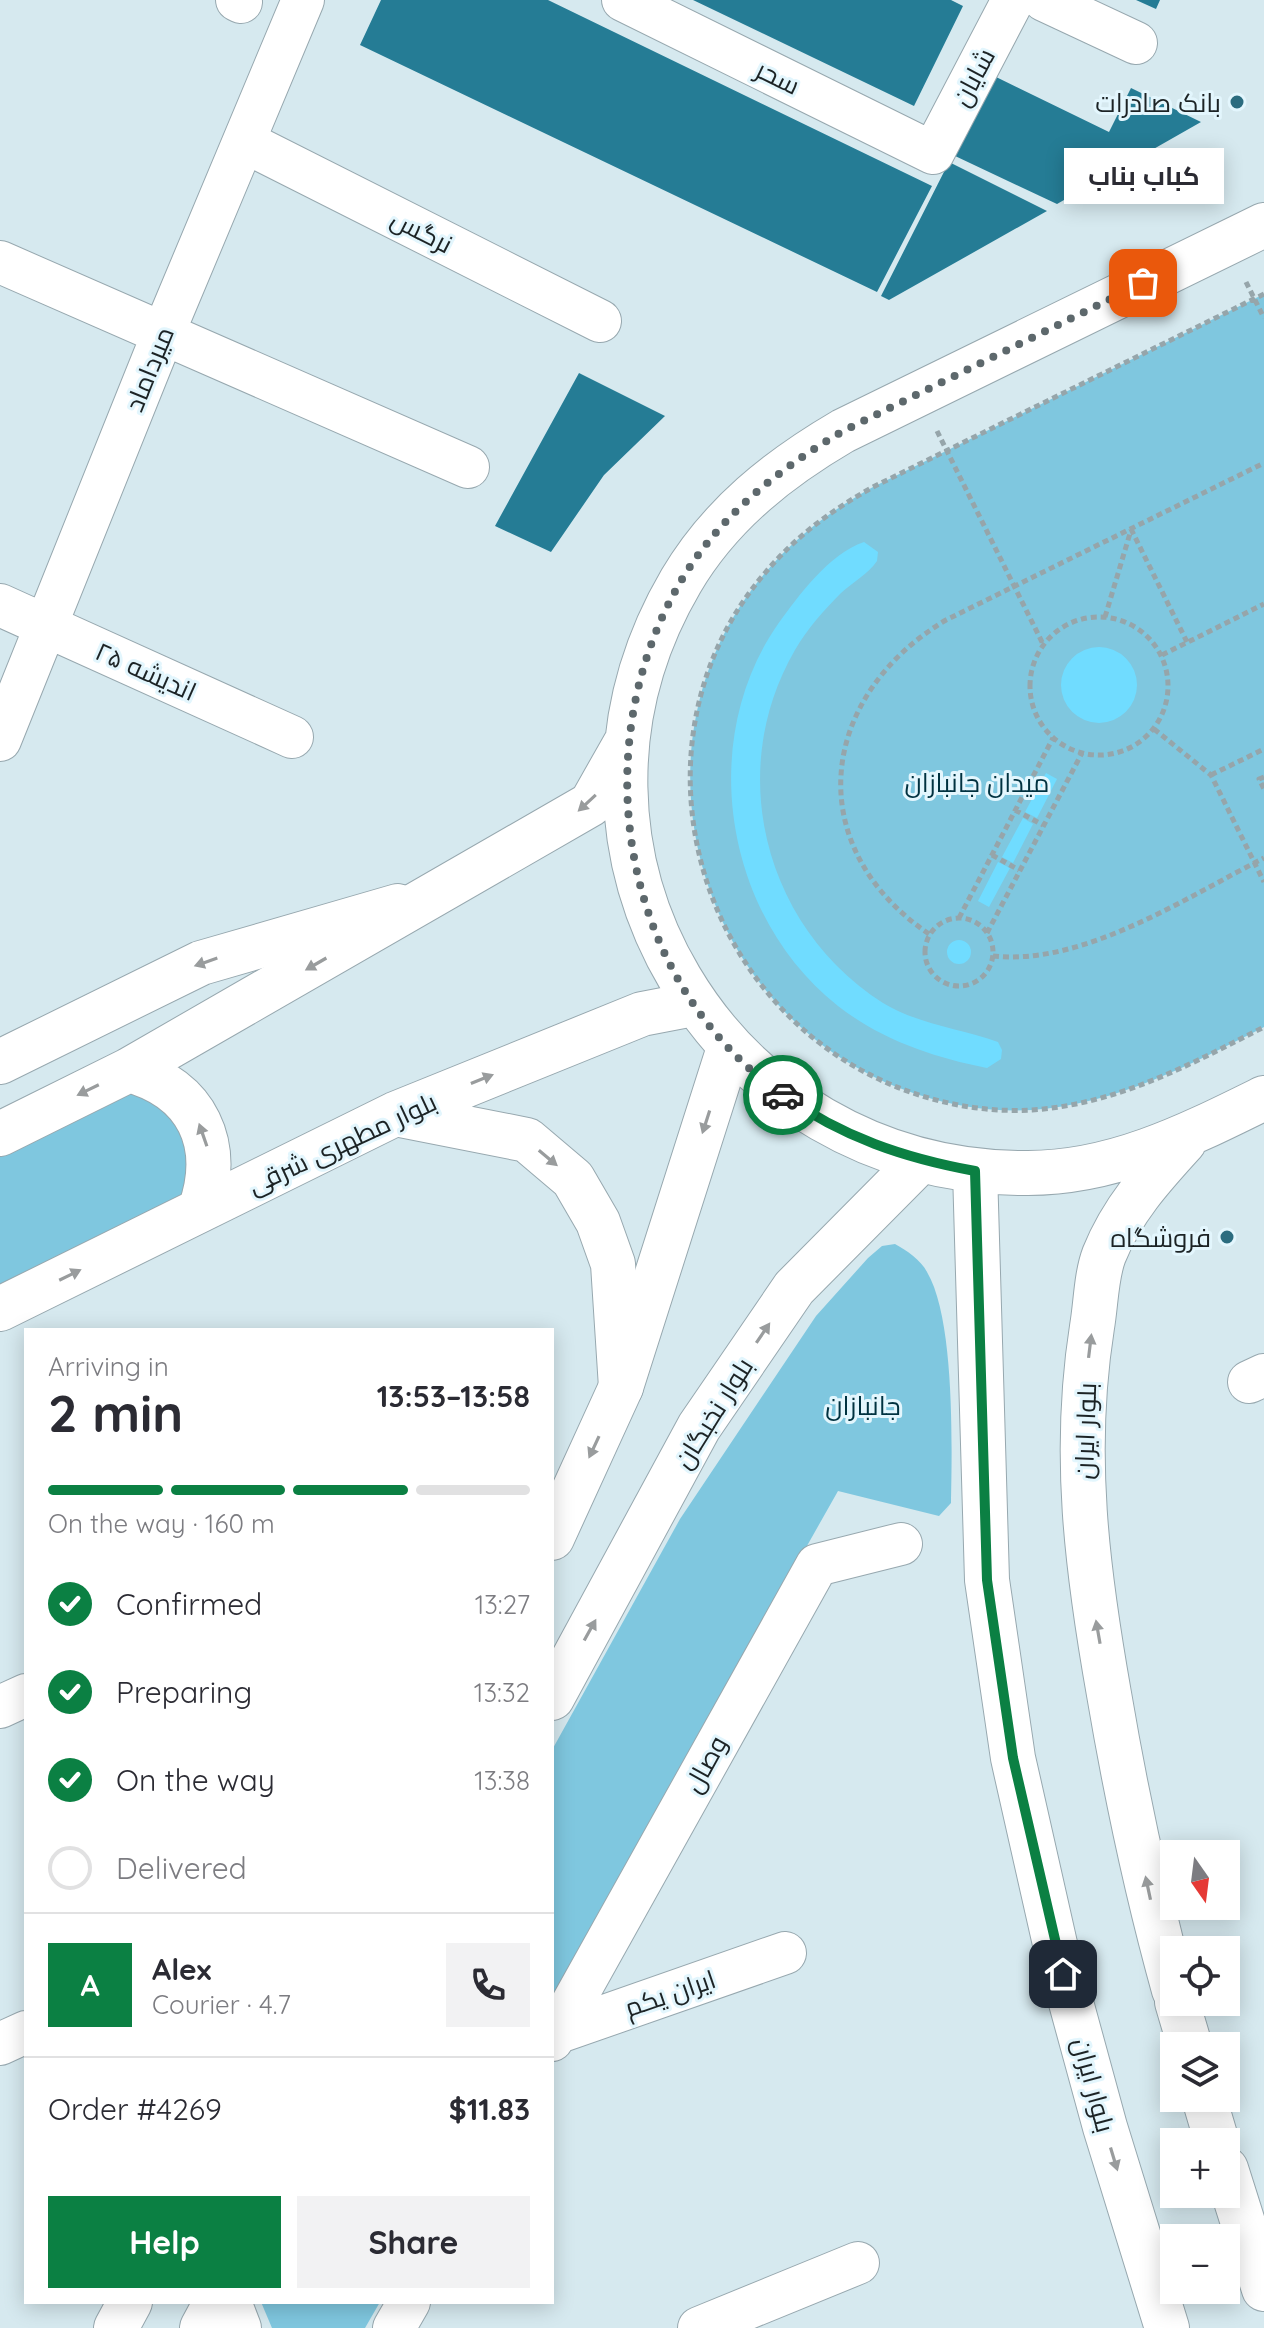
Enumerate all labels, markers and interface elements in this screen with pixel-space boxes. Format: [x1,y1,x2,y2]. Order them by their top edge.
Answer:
street label: شایان [944,42,1002,112]
street label: سحر [749,51,805,102]
place label: بانک صادرات [1095,86,1221,119]
marker: بانک صادرات [1228,93,1246,111]
callout: کباب بناب [1063,147,1223,203]
text: کباب بناب [1088,159,1200,192]
street label: نرگس [386,202,458,260]
pin [1109,249,1177,317]
icon: bag [1121,261,1165,305]
street label: میرداماد [117,322,181,416]
street label: اندیشه ۲۵ [90,634,202,708]
park label: میدان جانبازان [904,766,1050,799]
one-way arrow [578,794,597,812]
one-way arrow [194,957,218,969]
one-way arrow [305,957,327,971]
courier [743,1055,823,1135]
one-way arrow [470,1072,494,1085]
icon: car [761,1073,805,1117]
one-way arrow [77,1084,100,1097]
street label: بلوار مطهری شرقی [242,1085,442,1201]
one-way arrow [699,1110,711,1134]
one-way arrow [197,1122,209,1146]
one-way arrow [538,1149,558,1166]
place label: فروشگاه [1110,1221,1211,1254]
marker: فروشگاه [1218,1228,1236,1246]
one-way arrow [58,1268,81,1281]
one-way arrow [755,1323,770,1344]
one-way arrow [1083,1333,1096,1358]
text: Arriving in [48,1350,169,1383]
street label: بلوار نخبگان [666,1351,760,1475]
text: 13:53–13:58 [377,1377,530,1415]
text: 2 min [48,1380,183,1445]
street label: بلوار ایران [1067,1382,1103,1480]
park label: جانبازان [825,1389,901,1422]
one-way arrow [587,1435,601,1459]
text: On the way · 160 m [48,1507,275,1540]
icon: check [48,1582,92,1626]
text: Confirmed [116,1585,262,1623]
text: 13:27 [475,1588,530,1621]
one-way arrow [583,1619,597,1641]
one-way arrow [1091,1620,1103,1645]
icon: check [48,1670,92,1714]
text: Preparing [116,1673,252,1711]
text: 13:32 [474,1676,530,1709]
street label: وصال [676,1730,734,1798]
icon: check [48,1758,92,1802]
text: On the way [116,1761,275,1799]
text: 13:38 [474,1764,530,1797]
north arrow [1160,1840,1240,1920]
map controls [1160,1840,1240,2304]
text: Delivered [116,1849,247,1887]
one-way arrow [1141,1875,1154,1900]
button: locate [1160,1936,1240,2016]
pin [1029,1940,1097,2008]
button: phone [446,1943,530,2027]
text: Alex [152,1950,211,1988]
icon: home [1041,1952,1085,1996]
street label: ایران یکم [620,1962,721,2026]
text: A [80,1966,100,2004]
text: Courier · 4.7 [152,1988,291,2021]
button: layers [1160,2032,1240,2112]
street label: بلوار ایران [1066,2034,1122,2136]
text: Order #4269 [48,2090,222,2128]
text: $11.83 [449,2090,530,2128]
button: + [1160,2128,1240,2208]
one-way arrow [1108,2147,1121,2171]
button: Help [48,2196,281,2288]
button: Share [297,2196,530,2288]
button: − [1160,2224,1240,2304]

